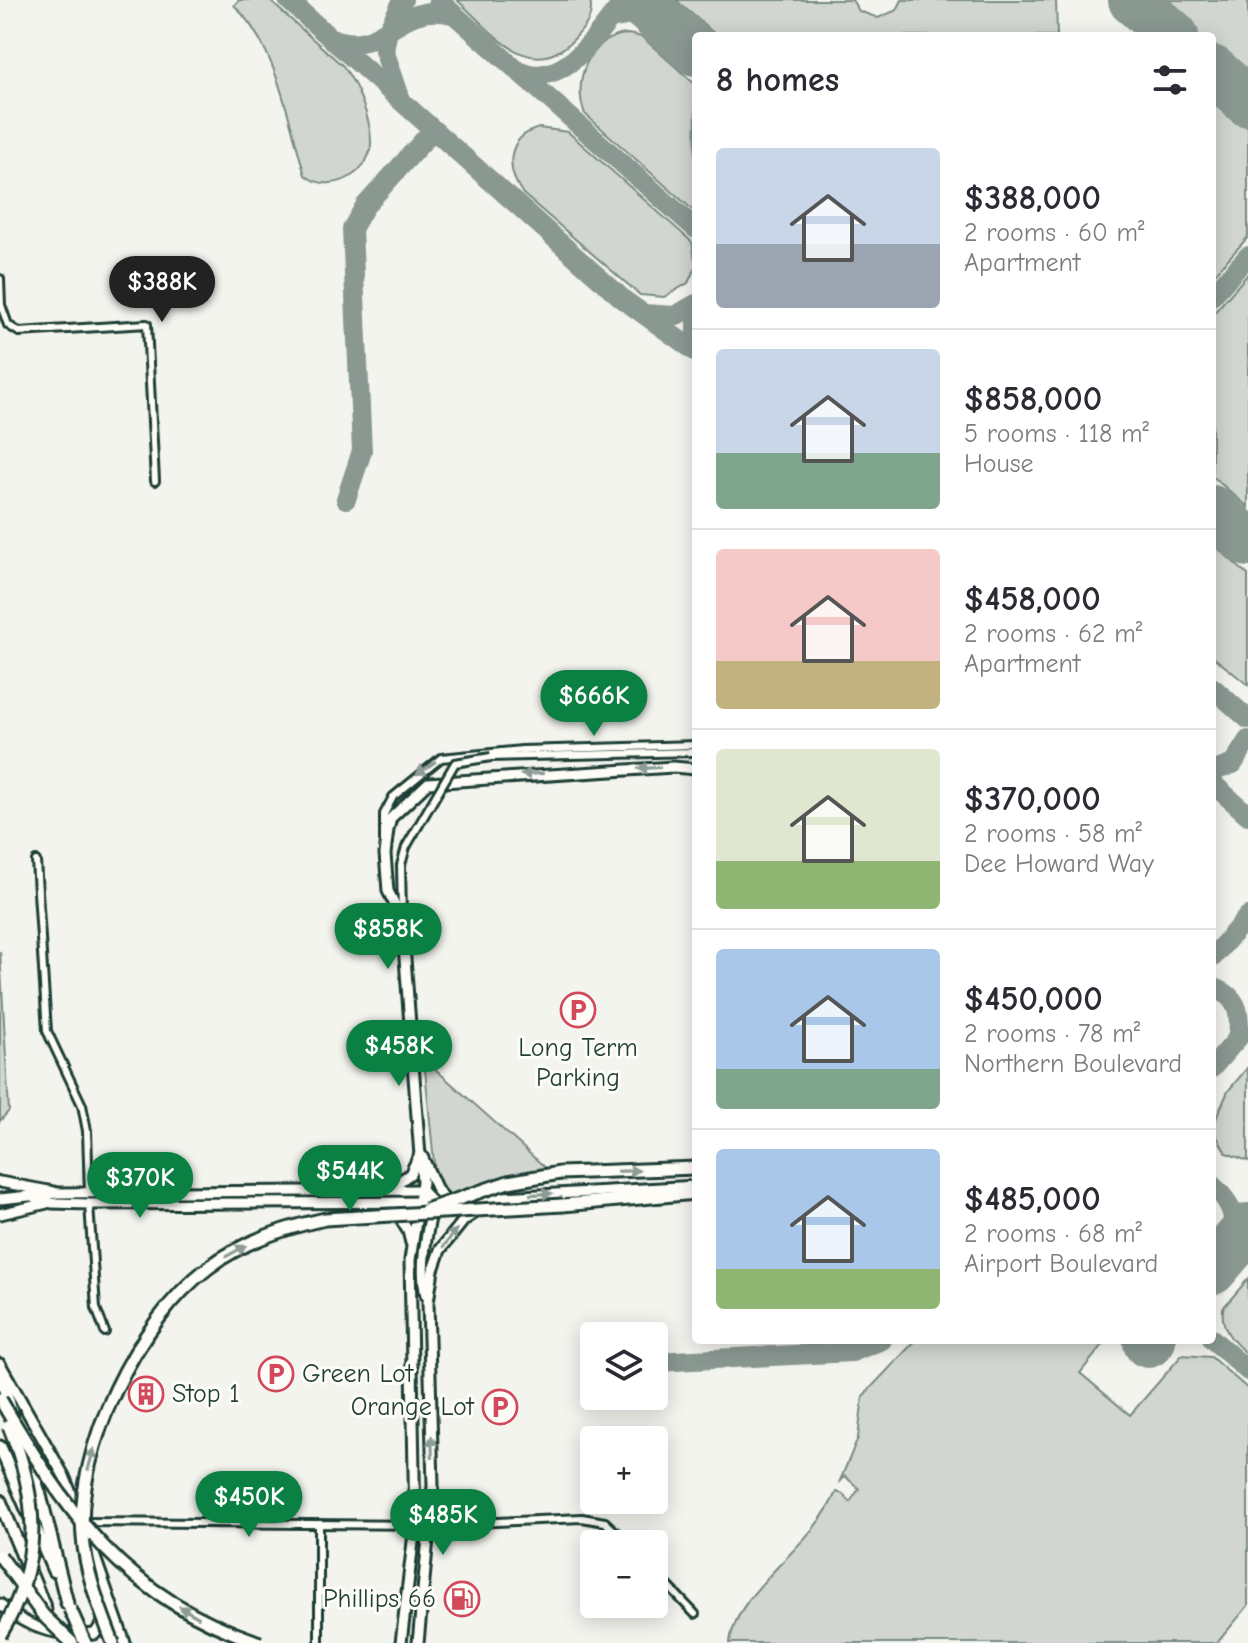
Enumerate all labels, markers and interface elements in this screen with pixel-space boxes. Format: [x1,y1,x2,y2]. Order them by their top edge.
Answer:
icon: filters [1148,58,1192,102]
text: 8 homes [716,60,839,100]
text: $388,000 [964,178,1101,218]
icon: home [780,180,876,276]
text: 2 rooms · 60 m² [964,218,1145,248]
text: Apartment [964,248,1080,278]
pin: $388K [106,256,218,324]
text: $388K [127,267,197,297]
text: $858,000 [964,379,1102,419]
icon: home [780,381,876,477]
text: 5 rooms · 118 m² [964,419,1149,449]
text: House [964,449,1034,479]
text: $458,000 [964,579,1101,619]
icon: home [780,581,876,677]
text: 2 rooms · 62 m² [964,619,1142,649]
text: Apartment [964,649,1080,679]
pin: $666K [538,670,650,738]
text: $666K [558,681,630,711]
one-way arrow [415,761,436,776]
one-way arrow [636,762,661,775]
one-way arrow [519,768,544,781]
text: $370,000 [964,779,1101,819]
icon: home [780,781,876,877]
text: 2 rooms · 58 m² [964,819,1142,849]
text: Dee Howard Way [964,849,1154,879]
pin: $858K [332,903,444,971]
text: $858K [353,914,423,944]
text: $450,000 [964,979,1103,1019]
icon: home [780,981,876,1077]
parking icon: Long Term Parking [559,991,597,1029]
text: 2 rooms · 78 m² [964,1019,1140,1049]
pin: $458K [343,1020,455,1088]
text: $458K [364,1031,434,1061]
place label: Long Term Parking [518,1033,638,1093]
text: Northern Boulevard [964,1049,1182,1079]
pin: $544K [294,1145,406,1213]
pin: $370K [84,1152,196,1220]
text: $544K [316,1156,384,1186]
text: $370K [105,1163,175,1193]
one-way arrow [616,1164,641,1177]
text: $485,000 [964,1179,1101,1219]
icon: home [780,1181,876,1277]
one-way arrow [529,1187,554,1200]
text: 2 rooms · 68 m² [964,1219,1142,1249]
one-way arrow [441,1228,457,1248]
one-way arrow [225,1244,248,1258]
text: Airport Boulevard [964,1249,1158,1279]
map controls [580,1322,668,1618]
button: layers [580,1322,668,1410]
parking icon: Green Lot [257,1355,295,1393]
place label: Green Lot [302,1359,415,1389]
building icon: Stop 1 [127,1375,165,1413]
place label: Stop 1 [172,1379,240,1409]
parking icon: Orange Lot [481,1388,519,1426]
place label: Orange Lot [351,1392,476,1422]
button: + [580,1426,668,1514]
one-way arrow [425,1434,438,1459]
one-way arrow [86,1446,98,1471]
pin: $450K [193,1471,305,1539]
text: $450K [213,1482,285,1512]
pin: $485K [387,1489,499,1557]
text: $485K [408,1500,478,1530]
button: − [580,1530,668,1618]
fuel station icon: Phillips 66 [443,1580,481,1618]
place label: Phillips 66 [323,1584,436,1614]
one-way arrow [178,1605,200,1619]

